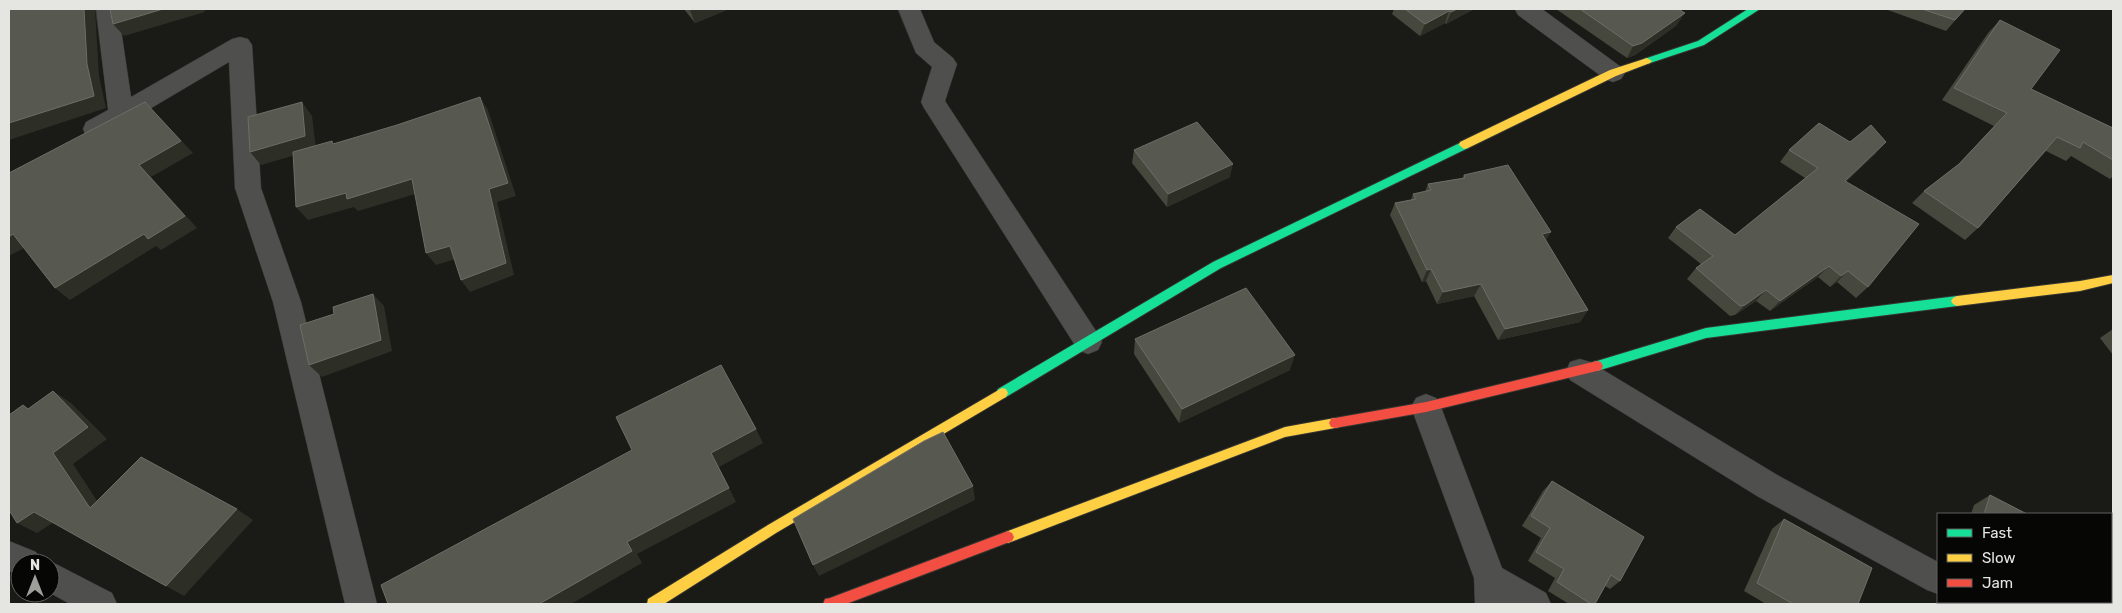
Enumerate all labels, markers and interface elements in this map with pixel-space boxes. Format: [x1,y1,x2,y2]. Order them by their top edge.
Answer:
legend [1937,513,2112,603]
text: Fast [1982,524,2012,542]
text: Slow [1982,549,2015,567]
north arrow [10,553,60,603]
text: N [30,557,40,574]
text: Jam [1982,574,2013,592]

